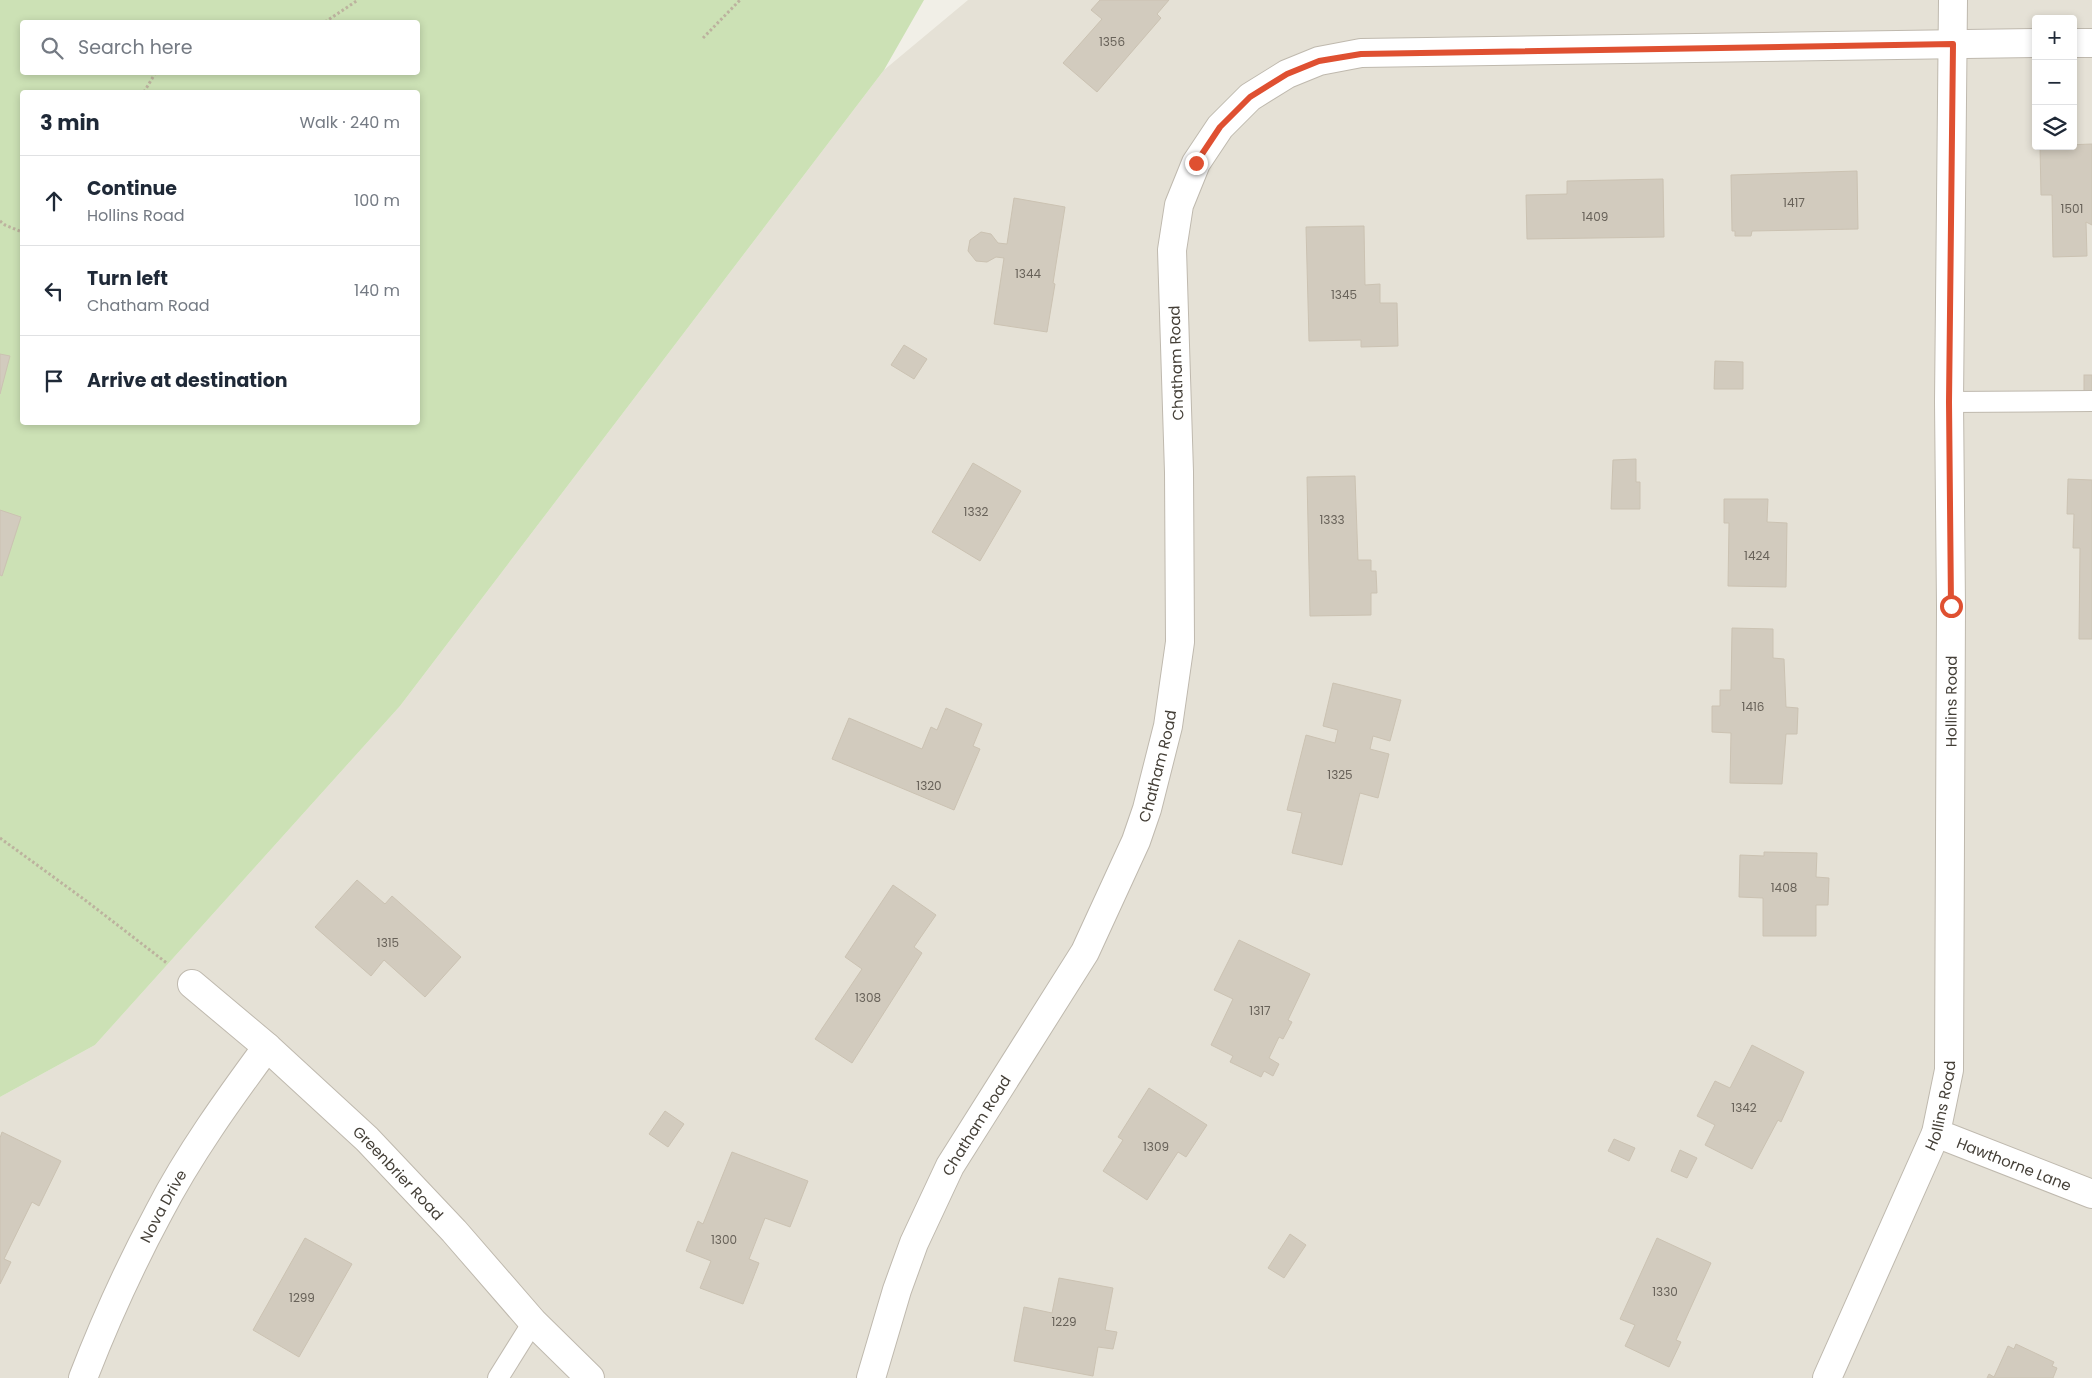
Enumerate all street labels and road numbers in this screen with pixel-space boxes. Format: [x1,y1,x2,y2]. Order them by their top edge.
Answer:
street label: Chatham Road [1163,305,1189,421]
street label: Hollins Road [1940,656,1961,747]
street label: Chatham Road [1133,709,1181,825]
street label: Hollins Road [1919,1061,1960,1154]
street label: Chatham Road [937,1071,1015,1179]
street label: Greenbrier Road [349,1121,449,1224]
street label: Hawthorne Lane [1954,1132,2075,1196]
street label: Nova Drive [134,1165,191,1246]

